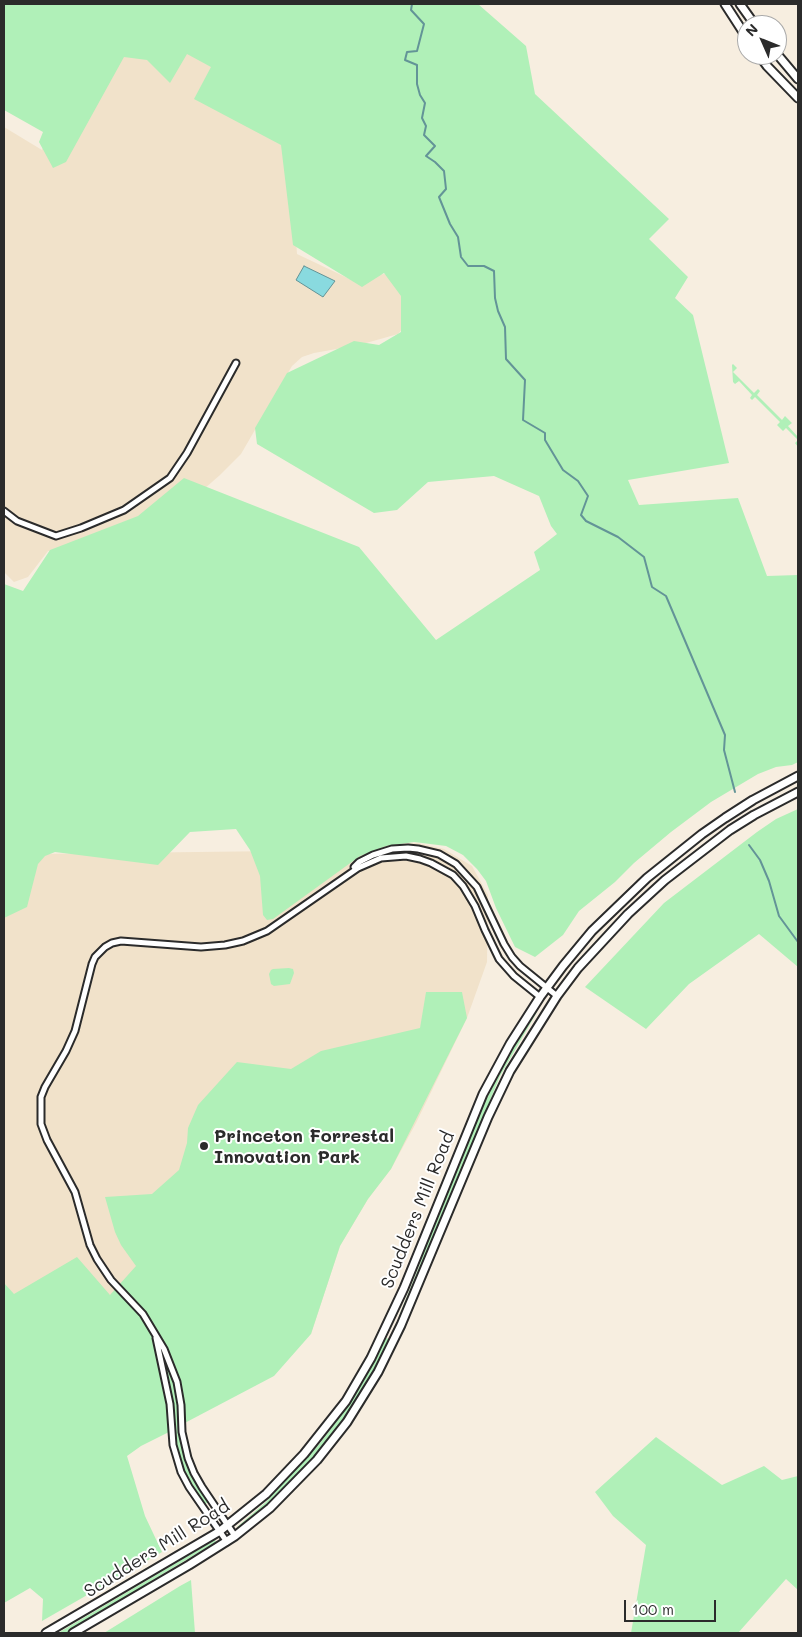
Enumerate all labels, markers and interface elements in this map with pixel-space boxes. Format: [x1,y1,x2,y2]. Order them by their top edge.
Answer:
north arrow [737,15,787,65]
text: N [741,20,762,40]
place label: Princeton Forrestal Innovation Park [214,1125,394,1168]
street label: Scudders Mill Road [377,1128,459,1292]
marker: Princeton Forrestal Innovation Park [198,1140,210,1152]
street label: Scudders Mill Road [80,1495,234,1603]
scale bar [627,1590,720,1622]
text: 100 m [632,1599,674,1619]

